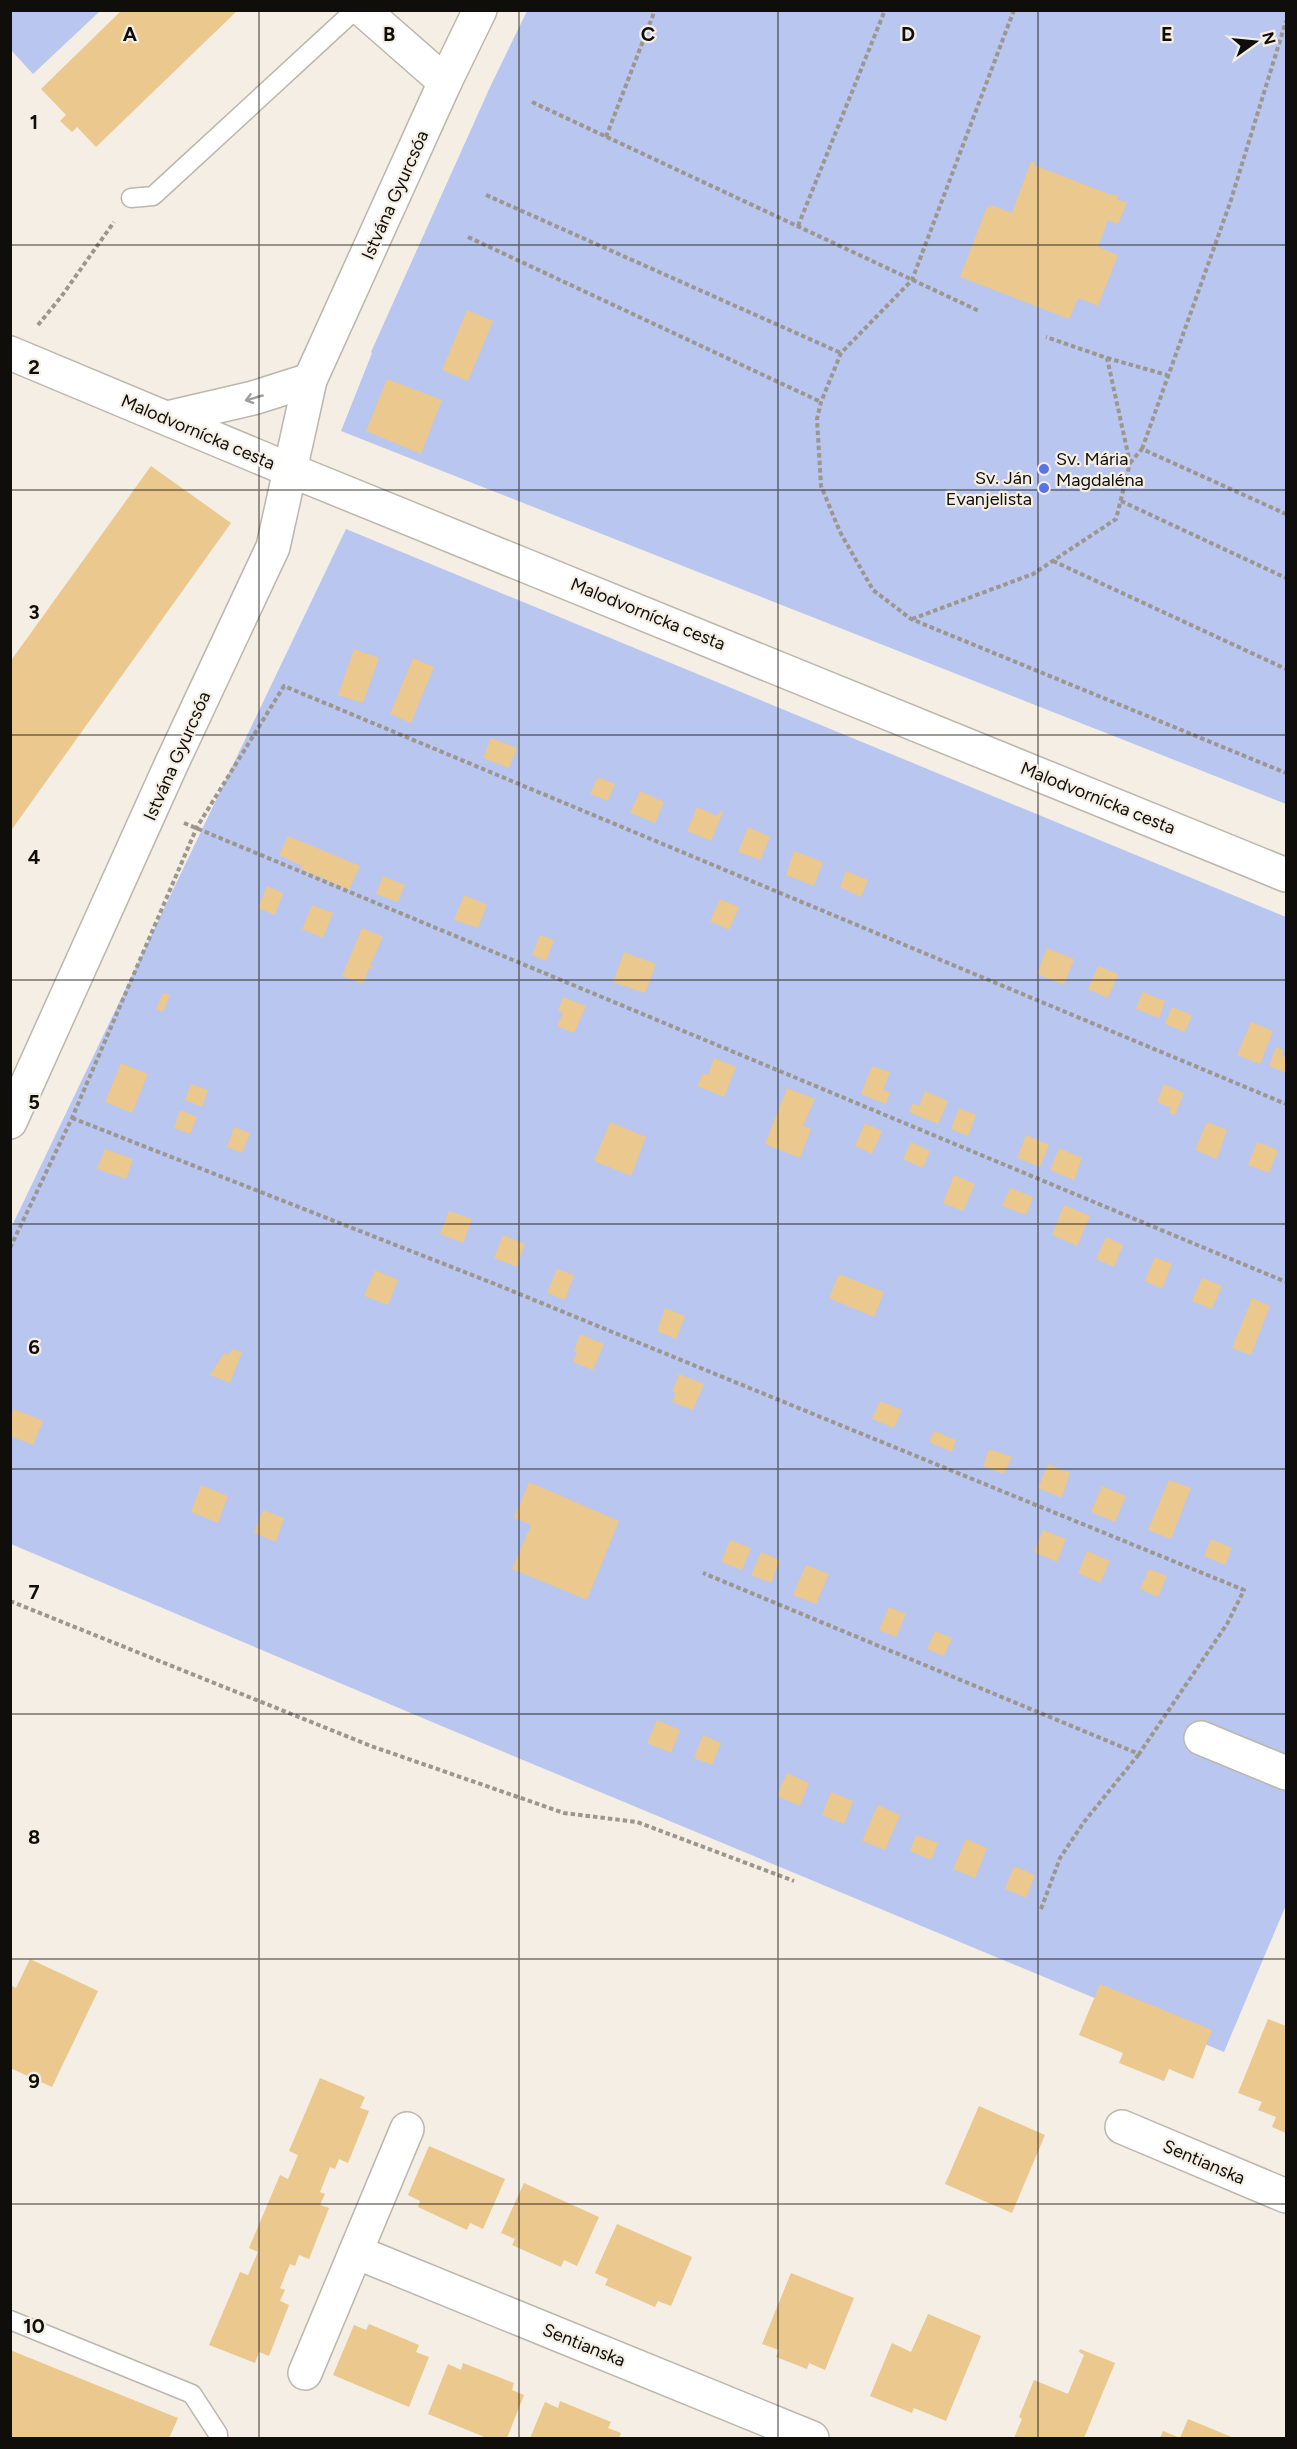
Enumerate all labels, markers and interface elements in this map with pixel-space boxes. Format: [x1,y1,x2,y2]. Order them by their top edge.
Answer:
north arrow [1225,12,1285,72]
text: A [123,22,138,46]
text: B [383,22,395,46]
text: C [641,22,655,46]
text: D [901,22,915,46]
text: E [1161,22,1173,46]
text: N [1258,30,1280,47]
text: 1 [30,110,38,134]
street label: Istvána Gyurcsóa [357,127,433,263]
text: 2 [28,355,40,379]
street label: Malodvornícka cesta [118,390,278,474]
one-way arrow [245,393,264,404]
place label: Sv. Mária Magdaléna [1056,448,1144,491]
marker: Sv. Mária Magdaléna [1037,462,1051,476]
place label: Sv. Ján Evanjelista [946,467,1032,510]
marker: Sv. Ján Evanjelista [1037,481,1051,495]
street label: Malodvornícka cesta [567,573,729,655]
text: 3 [28,600,40,624]
street label: Istvána Gyurcsóa [139,688,215,824]
street label: Malodvornícka cesta [1017,757,1179,839]
text: 4 [28,845,41,869]
text: 5 [28,1090,40,1114]
text: 6 [28,1335,40,1359]
text: 7 [28,1580,40,1604]
text: 8 [28,1825,40,1849]
text: 9 [28,2069,40,2093]
street label: Sentianska [1160,2135,1248,2189]
text: 10 [23,2314,45,2338]
street label: Sentianska [539,2318,629,2372]

